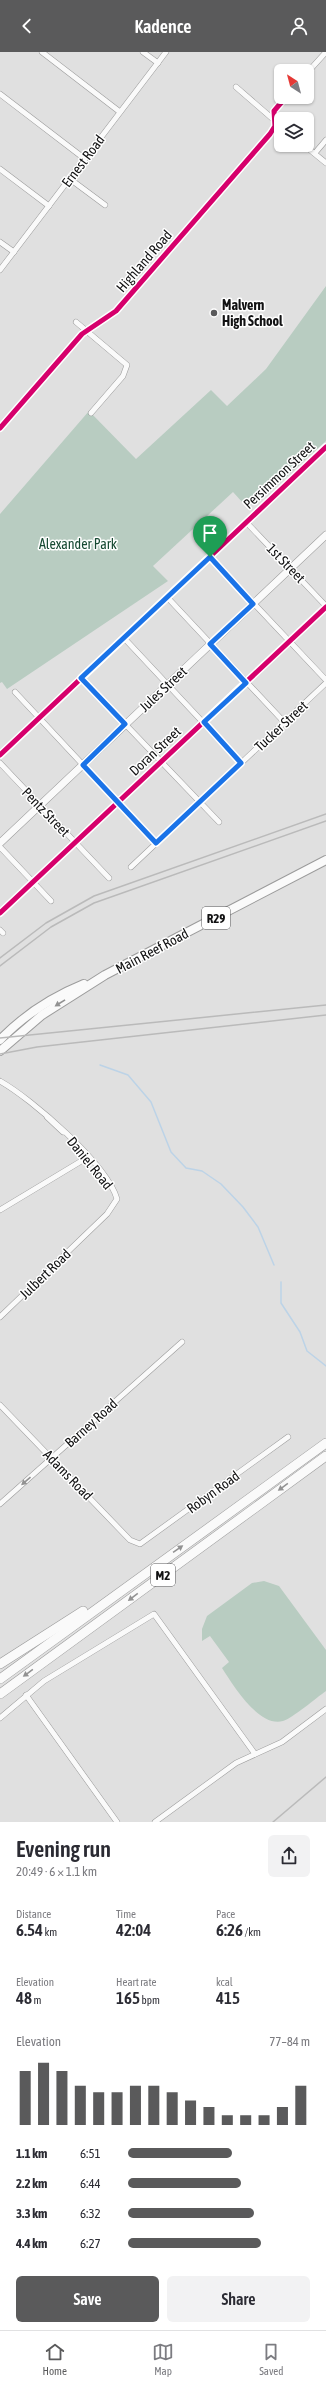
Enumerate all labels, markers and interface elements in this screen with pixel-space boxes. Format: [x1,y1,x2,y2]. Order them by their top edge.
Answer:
icon: back [16,15,38,37]
icon: person [288,15,310,37]
text: Kadence [134,16,192,37]
north arrow [274,64,314,104]
map controls [274,64,314,152]
button: layers [274,112,314,152]
street label: Ernest Road [58,132,108,190]
street label: Highland Road [113,227,175,295]
place label: Malvern High School [222,297,283,329]
marker: Malvern High School [209,308,219,318]
street label: Persimmon Street [240,438,318,512]
pin [193,516,227,557]
icon: arrive [199,522,221,544]
park label: Alexander Park [39,536,117,552]
street label: 1st Street [264,540,308,586]
street label: Jules Street [136,663,190,715]
street label: Tucker Street [251,698,311,754]
street label: Doran Street [126,723,184,779]
street label: Pentz Street [19,784,73,840]
road number: R29 [202,907,230,929]
street label: Main Reef Road [113,925,191,977]
one-way arrow [55,999,65,1007]
street label: Daniel Road [64,1133,116,1193]
street label: Julbert Road [16,1246,74,1302]
street label: Barney Road [62,1395,120,1451]
street label: Adams Road [40,1447,96,1503]
street label: Robyn Road [184,1468,242,1516]
one-way arrow [21,1476,31,1485]
one-way arrow [278,1483,288,1491]
one-way arrow [173,1545,184,1553]
road number: M2 [151,1564,175,1586]
one-way arrow [128,1593,138,1601]
one-way arrow [22,1669,33,1678]
button: share [268,1835,310,1877]
text: Evening run [16,1836,111,1862]
text: 20:49 · 6 × 1.1 km [16,1864,97,1879]
text: Distance [16,1908,51,1920]
text: Time [116,1908,136,1920]
text: Pace [216,1908,235,1920]
text: 6.54 [16,1920,43,1940]
text: 42:04 [116,1920,151,1940]
text: 6:26 [216,1920,243,1940]
text: km [43,1926,57,1938]
text: /km [243,1926,261,1938]
text: Elevation [16,1976,54,1988]
text: Heart rate [116,1976,157,1988]
text: kcal [216,1976,233,1988]
text: 48 [16,1988,32,2008]
text: 165 [116,1988,140,2008]
text: 415 [216,1988,240,2008]
text: m [32,1994,41,2006]
text: bpm [140,1994,160,2006]
text: Elevation [16,2034,61,2049]
text: 77–84 m [269,2034,310,2049]
text: 1.1 km [16,2146,47,2161]
text: 6:51 [80,2146,101,2161]
text: 2.2 km [16,2176,47,2191]
text: 6:44 [80,2176,101,2191]
text: 3.3 km [16,2206,47,2221]
text: 6:32 [80,2206,101,2221]
text: 4.4 km [16,2236,47,2251]
text: 6:27 [80,2236,101,2251]
button: Save [16,2276,159,2322]
button: Share [167,2276,310,2322]
tab: Home [43,2341,67,2377]
tab: Map [152,2341,174,2377]
tab: Saved [259,2341,283,2377]

